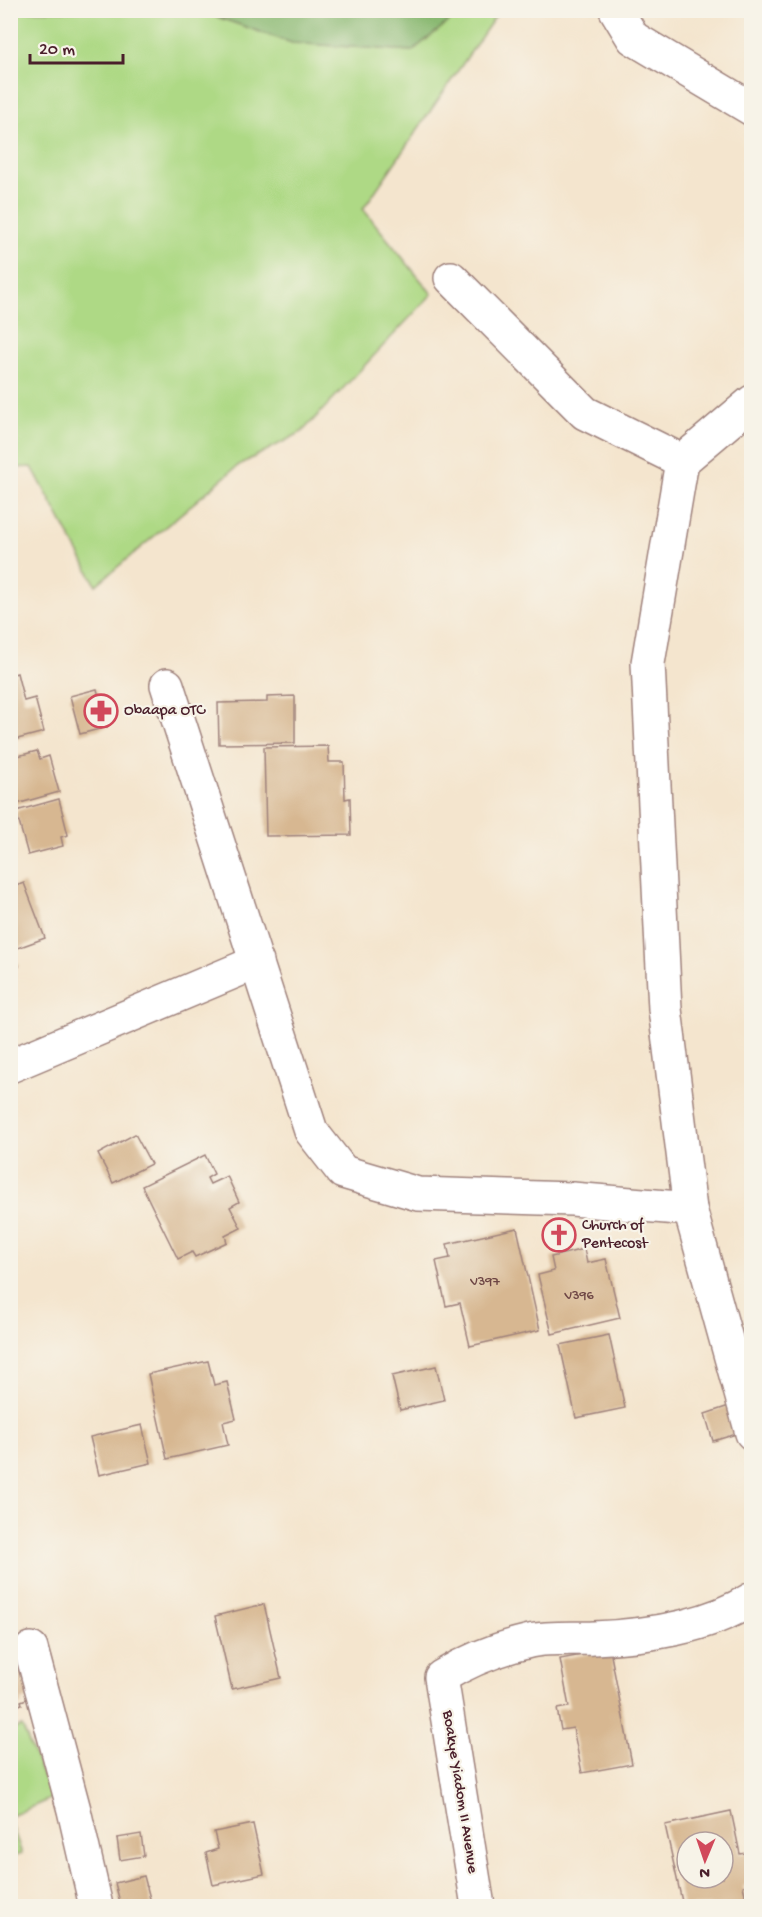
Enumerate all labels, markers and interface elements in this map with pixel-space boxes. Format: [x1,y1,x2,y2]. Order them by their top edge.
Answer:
scale bar [30,27,123,65]
text: 20 m [39,40,75,61]
pharmacy icon: Obaapa OTC [83,693,119,729]
place label: Obaapa OTC [124,702,206,721]
church icon: Church of Pentecost [541,1217,577,1253]
place label: Church of Pentecost [581,1217,649,1254]
house number: V397 [469,1274,500,1291]
house number: V396 [563,1288,594,1305]
street label: Boakye Yiadom II Avenue [437,1708,481,1876]
north arrow [675,1830,735,1890]
text: N [698,1862,710,1881]

